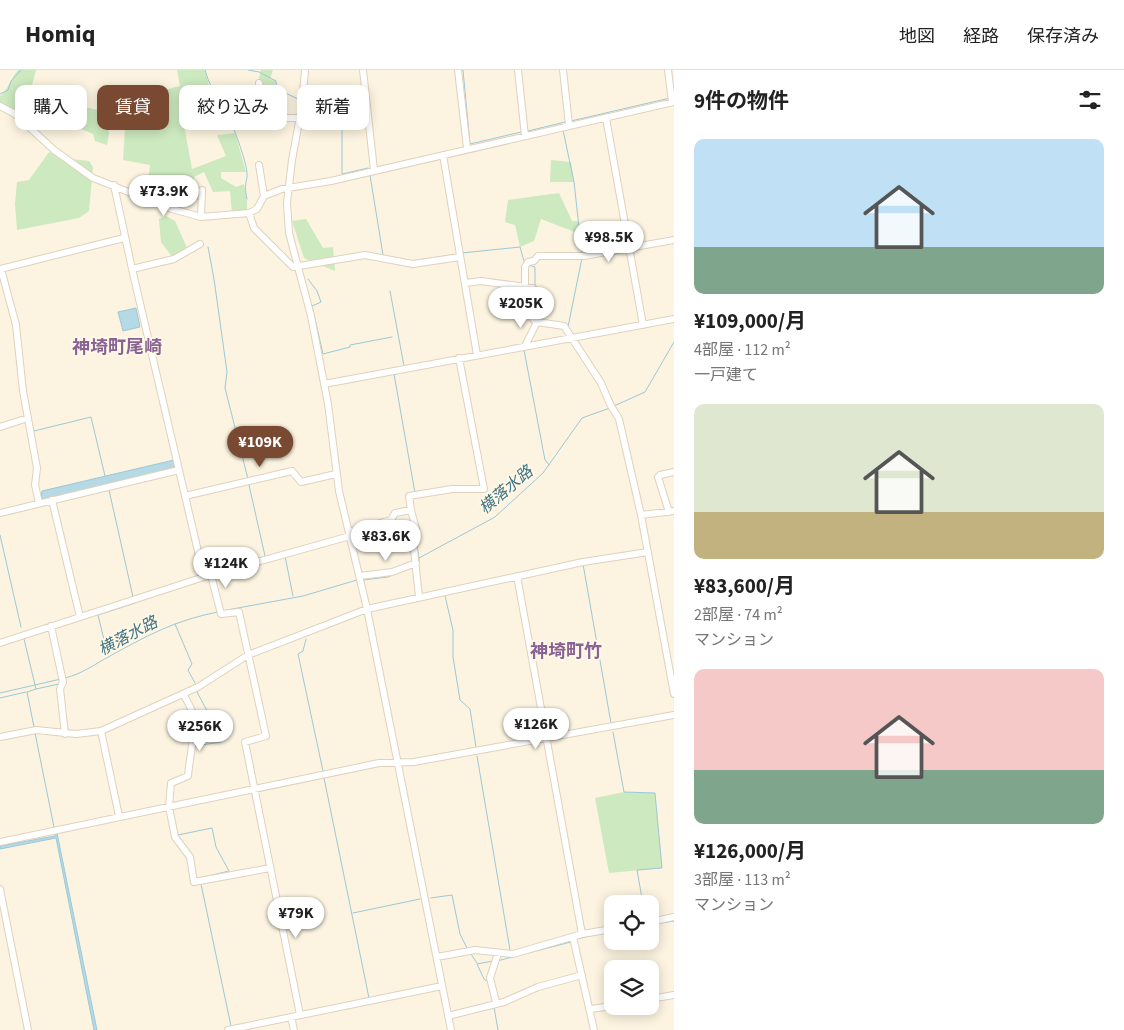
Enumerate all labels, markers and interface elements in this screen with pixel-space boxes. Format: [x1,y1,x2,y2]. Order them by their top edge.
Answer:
text: Homiq [25,17,95,52]
text: 地図 [899,24,935,49]
text: 経路 [963,24,999,49]
text: 保存済み [1027,24,1099,49]
chip: 購入 [15,85,87,130]
chip: 賃貸 [97,85,169,130]
chip: 絞り込み [179,85,287,130]
chip: 新着 [297,85,369,130]
text: 9件の物件 [694,86,789,116]
icon: filters [1076,86,1104,114]
icon: home [854,172,944,262]
pin: ¥73.9K [123,174,205,217]
text: ¥73.9K [140,180,188,202]
pin: ¥98.5K [568,220,650,263]
text: ¥98.5K [585,226,633,248]
pin: ¥205K [486,286,556,329]
text: ¥205K [499,292,543,314]
text: ¥109,000/月 [694,306,806,336]
district label: 神埼町尾崎 [72,335,162,360]
text: 4部屋 · 112 m² [694,339,791,361]
text: 一戸建て [694,364,758,386]
pin: ¥109K [225,426,295,468]
text: ¥109K [238,431,282,453]
icon: home [854,437,944,527]
water label: 横落水路 [474,460,539,519]
pin: ¥83.6K [345,520,427,562]
text: ¥83.6K [362,525,410,547]
pin: ¥124K [191,546,261,589]
text: ¥124K [204,552,248,574]
text: ¥83,600/月 [694,571,795,601]
text: 2部屋 · 74 m² [694,604,783,626]
water label: 横落水路 [95,610,163,661]
text: マンション [694,629,774,651]
district label: 神埼町竹 [530,639,602,664]
icon: home [854,702,944,792]
pin: ¥126K [501,708,571,750]
pin: ¥256K [165,710,235,752]
text: ¥126K [514,713,558,735]
text: ¥256K [178,715,222,737]
text: ¥126,000/月 [694,836,806,866]
text: 3部屋 · 113 m² [694,869,791,891]
text: マンション [694,894,774,916]
map controls [604,895,659,1015]
button: locate [604,895,659,950]
pin: ¥79K [266,896,326,939]
text: ¥79K [278,902,314,924]
button: layers [604,960,659,1015]

